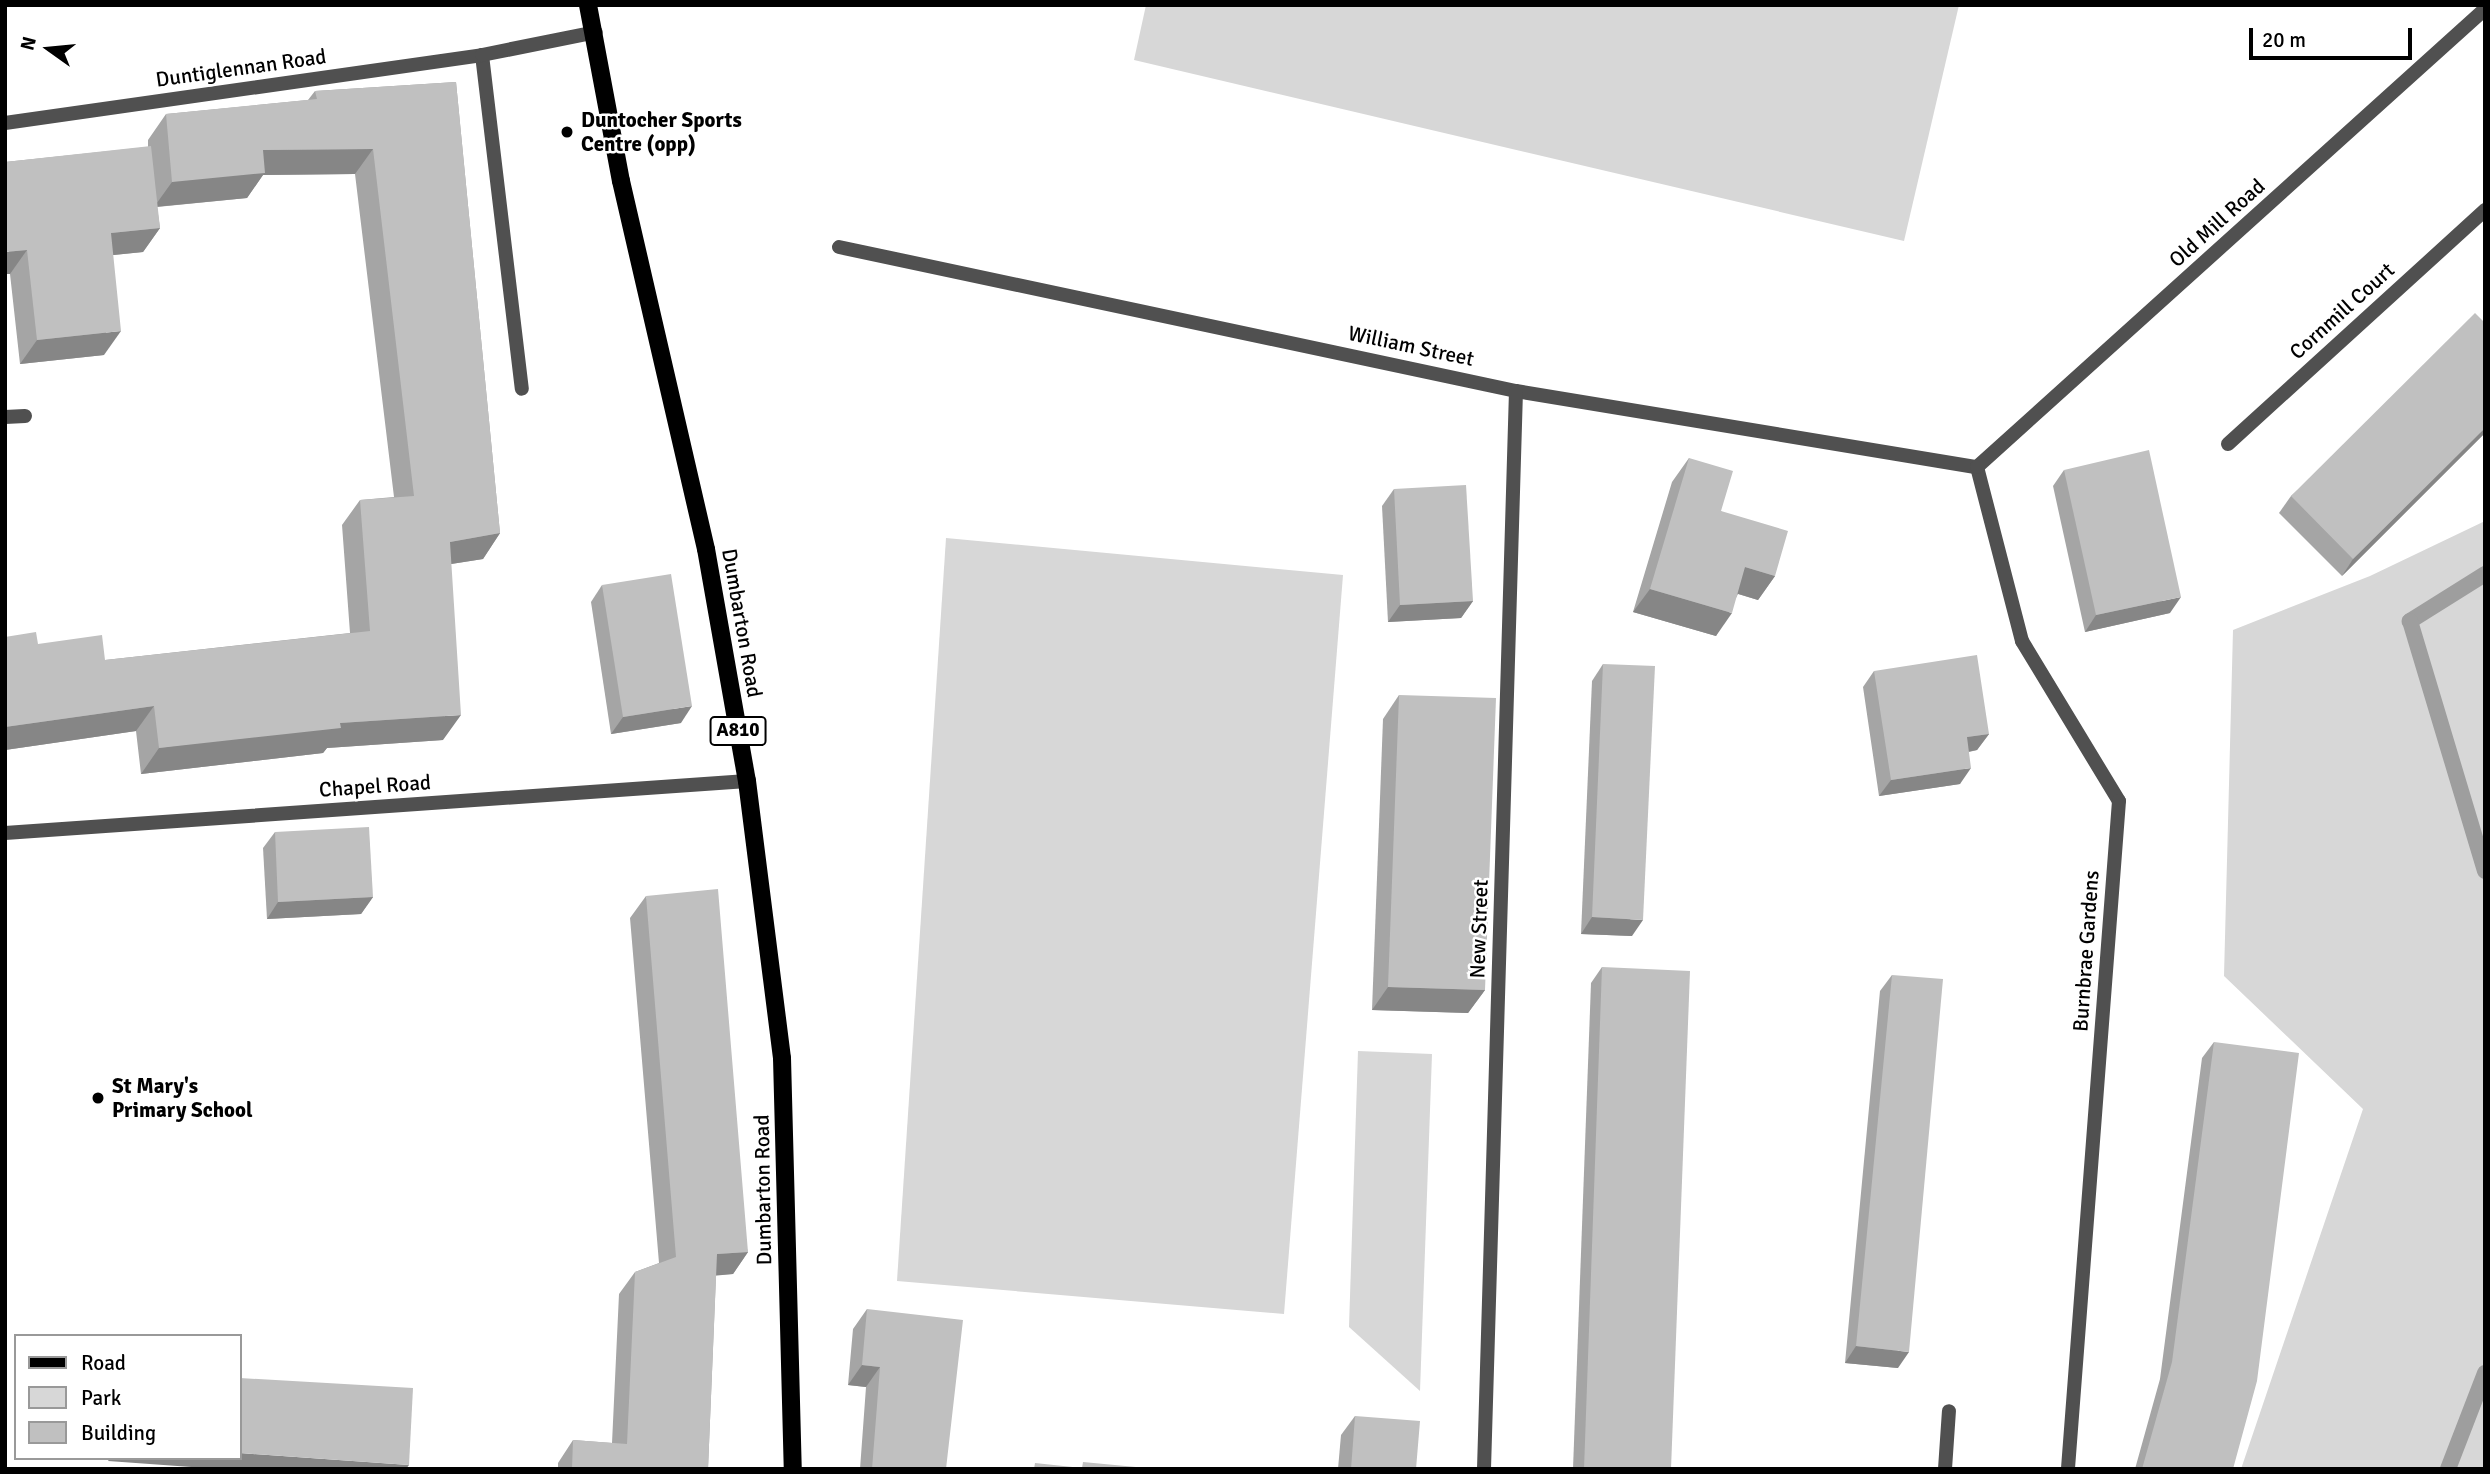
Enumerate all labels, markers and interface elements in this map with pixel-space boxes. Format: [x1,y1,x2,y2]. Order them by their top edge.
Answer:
north arrow [14,14,84,84]
scale bar [2252,14,2415,58]
text: 20 m [2262,27,2306,53]
text: N [15,34,42,53]
street label: Duntiglennan Road [154,44,328,92]
place label: Duntocher Sports Centre (opp) [581,107,742,157]
marker: Duntocher Sports Centre (opp) [559,124,575,140]
street label: Old Mill Road [2164,174,2270,272]
street label: Cornmill Court [2284,257,2400,365]
street label: William Street [1346,320,1476,372]
street label: Dumbarton Road [716,547,768,699]
road number: A810 [708,716,768,746]
street label: Chapel Road [318,770,432,802]
street label: Burnbrae Gardens [2068,869,2104,1033]
street label: New Street [1465,879,1493,979]
place label: St Mary's Primary School [112,1073,253,1123]
marker: St Mary's Primary School [90,1090,106,1106]
street label: Dumbarton Road [749,1114,777,1266]
legend [14,1334,242,1460]
text: Road [81,1350,126,1376]
text: Park [81,1385,121,1411]
text: Building [81,1420,156,1446]

